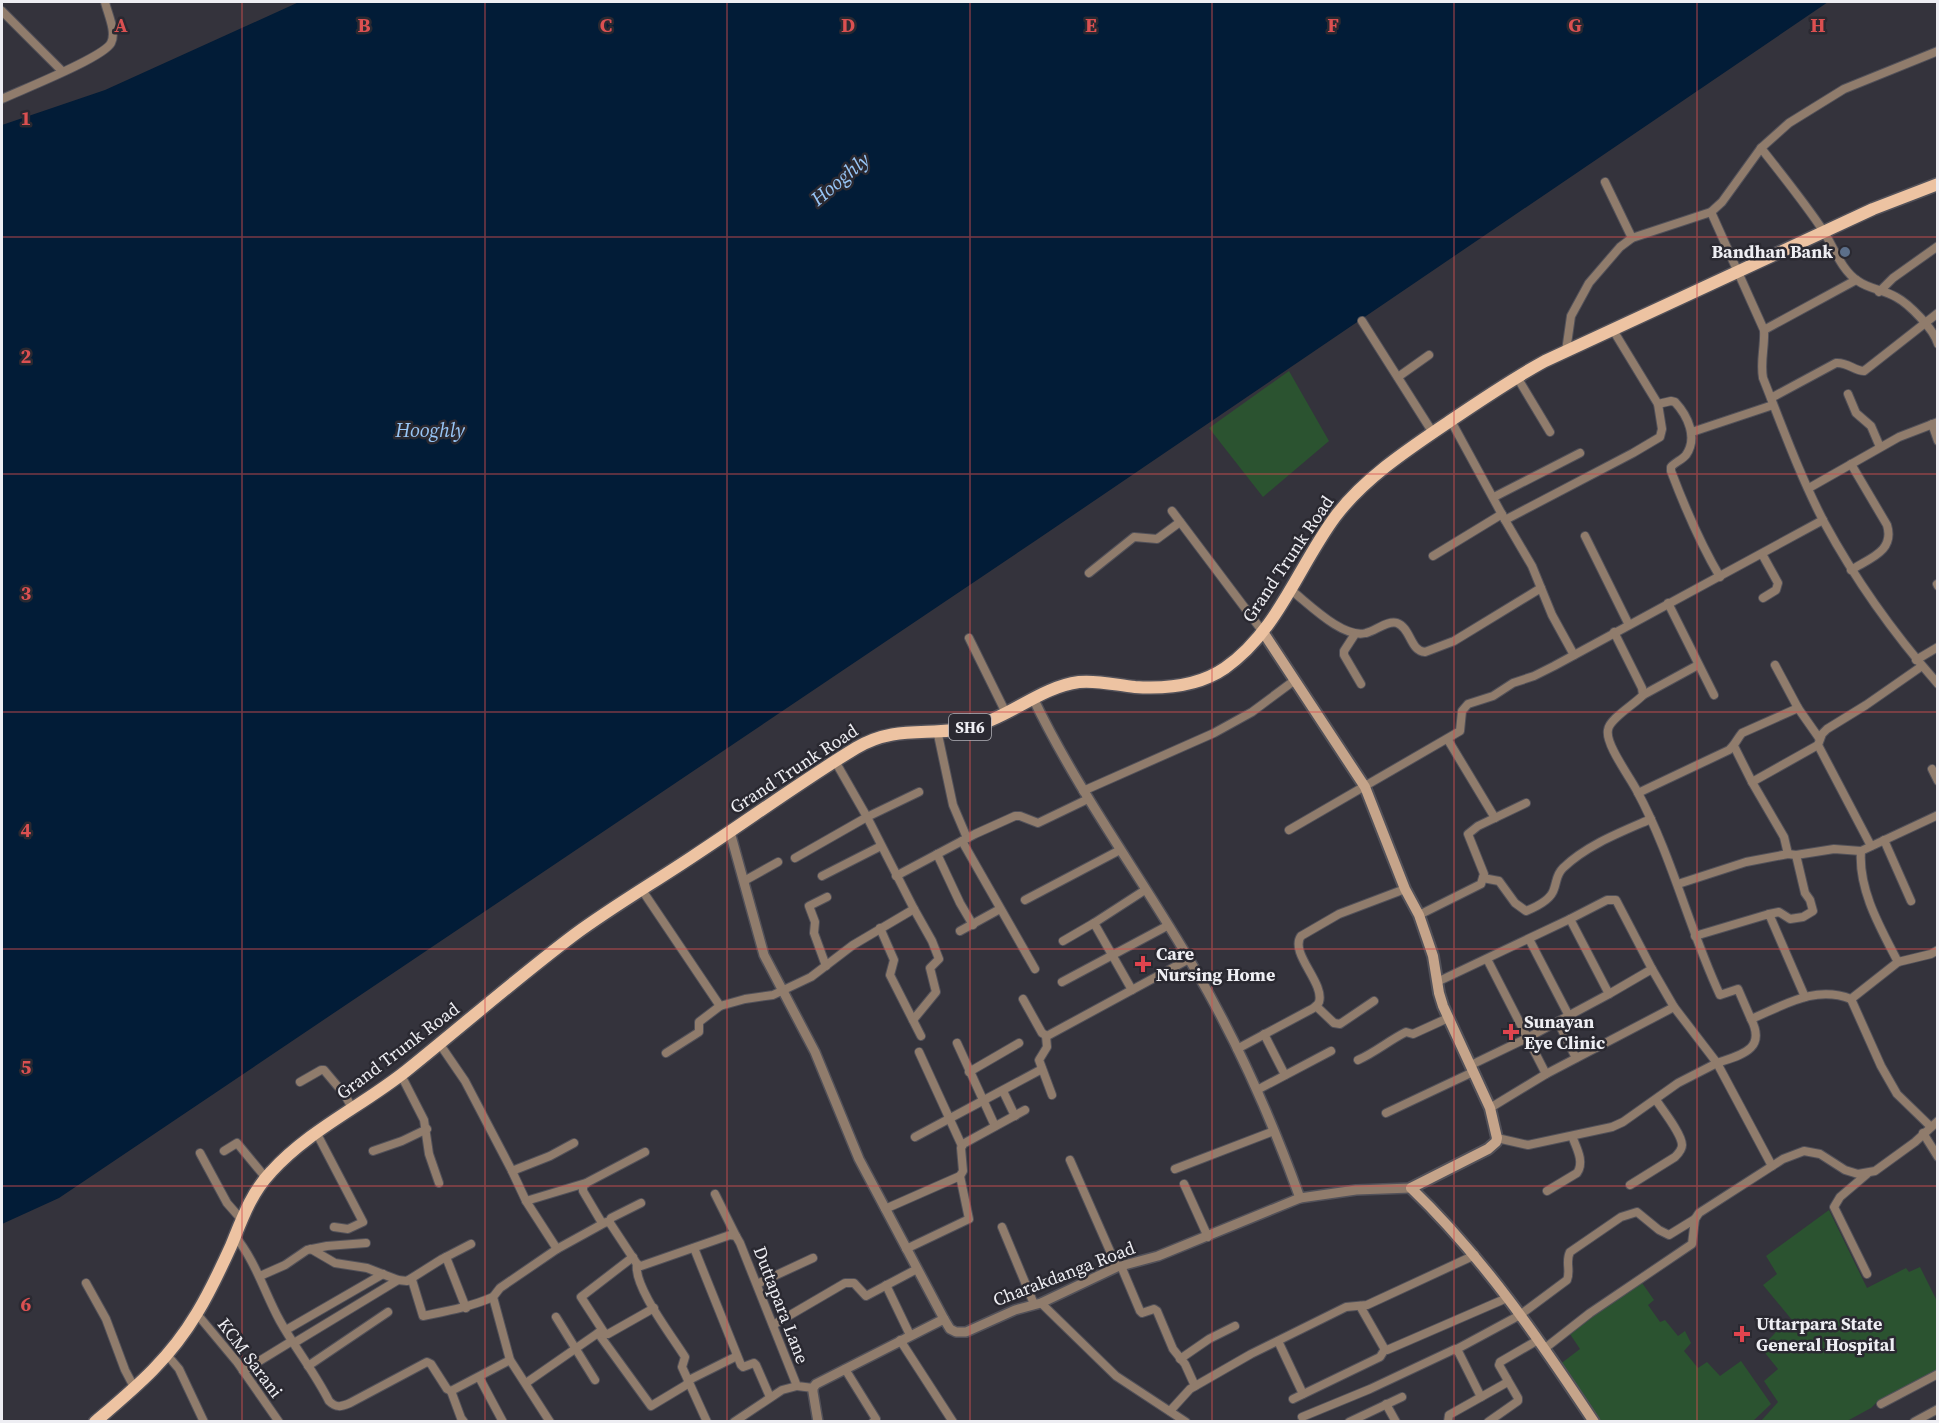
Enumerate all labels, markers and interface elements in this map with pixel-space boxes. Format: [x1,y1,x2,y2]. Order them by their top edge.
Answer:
text: A [114,11,128,39]
text: B [357,11,371,39]
text: C [600,11,612,39]
text: D [841,11,855,39]
text: E [1085,11,1097,39]
text: F [1327,11,1339,39]
text: G [1568,11,1582,39]
text: H [1810,11,1826,39]
text: 1 [21,104,31,132]
water label: Hooghly [804,146,876,213]
place label: Bandhan Bank [1711,239,1833,264]
marker: Bandhan Bank [1838,245,1852,259]
text: 2 [21,342,32,370]
water label: Hooghly [394,416,465,444]
street label: Grand Trunk Road [1236,490,1339,627]
text: 3 [21,579,32,607]
road number: SH6 [949,714,991,740]
street label: Grand Trunk Road [725,718,863,819]
text: 4 [21,816,32,844]
place label: Care Nursing Home [1156,941,1275,987]
marker: Care Nursing Home [1134,955,1152,973]
street label: Grand Trunk Road [331,996,464,1105]
place label: Sunayan Eye Clinic [1524,1009,1605,1055]
marker: Sunayan Eye Clinic [1502,1023,1520,1041]
text: 5 [21,1053,32,1081]
street label: Charakdanga Road [989,1235,1139,1312]
street label: Duttapara Lane [748,1242,815,1367]
text: 6 [21,1290,32,1318]
place label: Uttarpara State General Hospital [1756,1311,1895,1357]
street label: KCM Sarani [212,1313,289,1403]
marker: Uttarpara State General Hospital [1733,1325,1751,1343]

